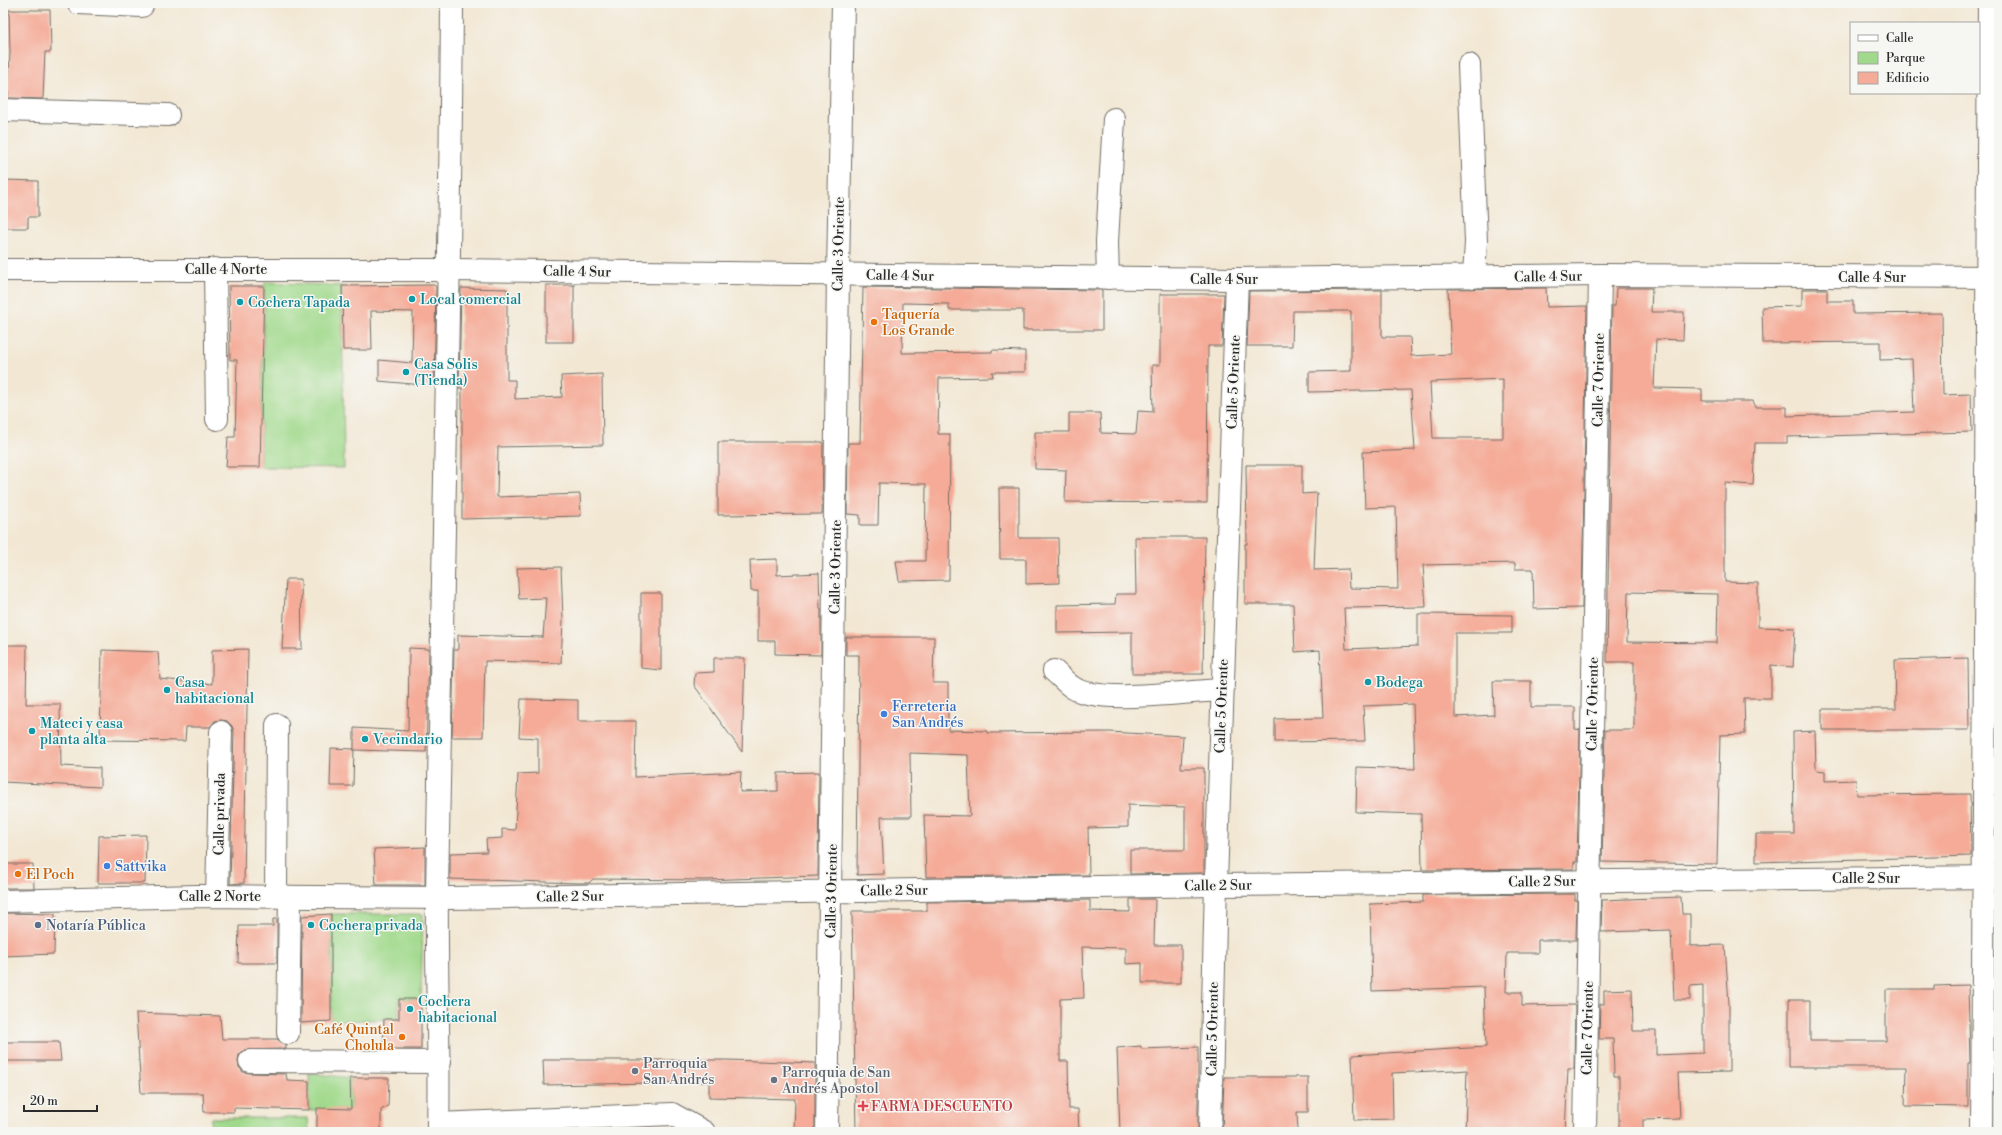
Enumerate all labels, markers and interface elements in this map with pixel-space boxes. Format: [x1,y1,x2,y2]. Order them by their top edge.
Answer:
legend [1850,22,1980,94]
text: Calle [1886,31,1913,46]
text: Parque [1886,51,1925,66]
text: Edificio [1886,71,1929,86]
street label: Calle 3 Oriente [829,196,849,292]
street label: Calle 4 Norte [185,261,267,279]
street label: Calle 4 Sur [543,262,611,282]
street label: Calle 4 Sur [866,266,934,286]
street label: Calle 4 Sur [1514,267,1582,287]
street label: Calle 4 Sur [1838,269,1906,287]
street label: Calle 4 Sur [1190,271,1258,289]
place label: Local comercial [420,291,521,309]
place label: Cochera Tapada [248,294,351,312]
marker: Local comercial [407,294,417,304]
marker: Cochera Tapada [235,297,245,307]
place label: Taquería Los Grande [882,306,955,340]
marker: Taquería Los Grande [869,317,879,327]
street label: Calle 7 Oriente [1589,333,1609,427]
street label: Calle 5 Oriente [1223,334,1245,430]
place label: Casa Solis (Tienda) [414,356,478,390]
marker: Casa Solis (Tienda) [401,367,411,377]
street label: Calle 3 Oriente [826,519,846,615]
street label: Calle 7 Oriente [1583,657,1603,751]
street label: Calle 5 Oriente [1211,658,1233,754]
place label: Casa habitacional [175,674,254,708]
place label: Bodega [1375,674,1424,692]
marker: Bodega [1363,677,1373,687]
marker: Casa habitacional [162,685,172,695]
place label: Ferreteria San Andrés [892,698,963,732]
marker: Ferreteria San Andrés [879,709,889,719]
place label: Mateci y casa planta alta [40,715,124,749]
marker: Mateci y casa planta alta [27,726,37,736]
place label: Vecindario [372,731,443,749]
marker: Vecindario [360,734,370,744]
street label: Calle privada [210,771,230,856]
street label: Calle 3 Oriente [822,843,842,939]
place label: Sattvika [115,858,167,876]
marker: Sattvika [102,861,112,871]
place label: El Poch [26,866,75,884]
marker: El Poch [13,869,23,879]
street label: Calle 2 Sur [1832,870,1900,888]
street label: Calle 2 Sur [1508,872,1576,892]
street label: Calle 2 Sur [1184,876,1252,896]
street label: Calle 2 Sur [860,881,928,901]
street label: Calle 2 Sur [536,887,604,907]
street label: Calle 2 Norte [179,888,261,906]
place label: Notaría Pública [46,917,147,935]
place label: Cochera privada [319,917,424,935]
marker: Notaría Pública [33,920,43,930]
marker: Cochera privada [306,920,316,930]
street label: Calle 5 Oriente [1203,981,1223,1077]
street label: Calle 7 Oriente [1578,981,1598,1075]
place label: Cochera habitacional [418,993,497,1027]
marker: Cochera habitacional [405,1004,415,1014]
place label: Café Quintal Cholula [314,1021,395,1055]
marker: Café Quintal Cholula [397,1032,407,1042]
place label: Parroquia San Andrés [643,1055,714,1089]
place label: Parroquia de San Andrés Apostol [781,1064,891,1098]
marker: Parroquia San Andrés [630,1066,640,1076]
marker: Parroquia de San Andrés Apostol [769,1075,779,1085]
scale bar [24,1087,97,1113]
text: 20 m [30,1094,58,1109]
place label: FARMA DESCUENTO [871,1098,1013,1116]
marker: FARMA DESCUENTO [858,1101,868,1111]

